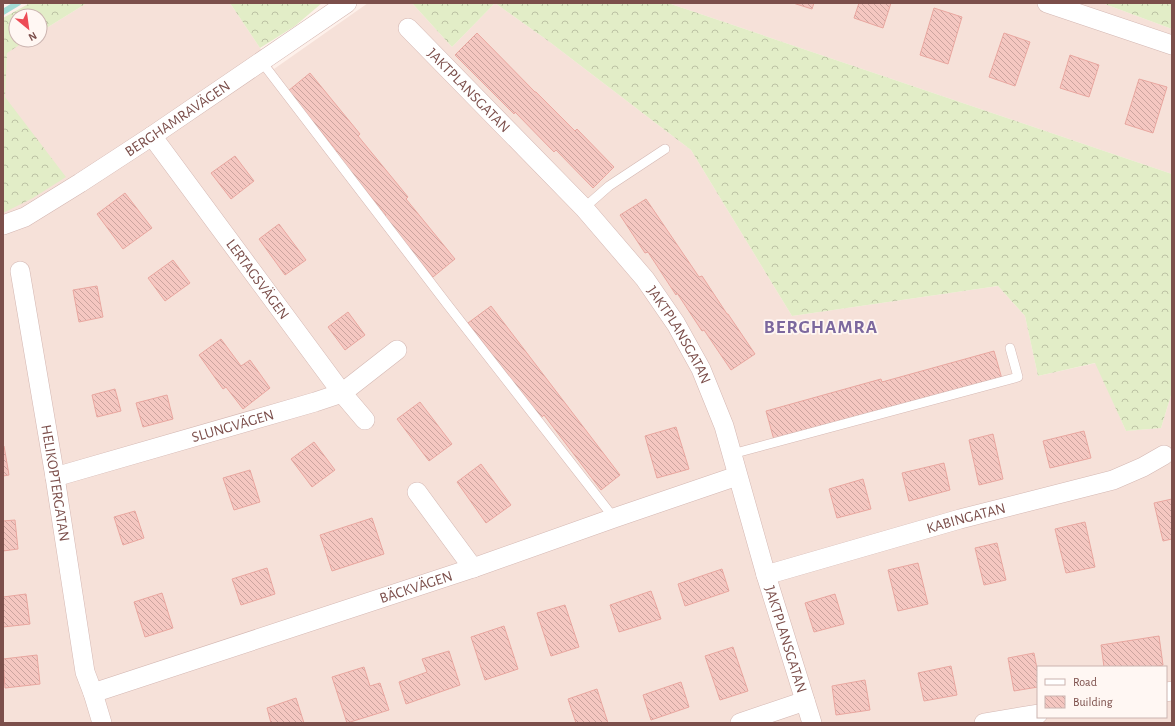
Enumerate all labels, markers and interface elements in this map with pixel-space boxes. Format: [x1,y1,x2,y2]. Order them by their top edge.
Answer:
north arrow [8,8,48,48]
text: N [27,30,39,43]
street label: JAKTPLANSGATAN [425,45,513,135]
street label: BERGHAMRAVÄGEN [122,78,233,159]
street label: LERTAGSVÄGEN [223,236,292,322]
street label: JAKTPLANSGATAN [645,283,714,386]
district label: BERGHAMRA [764,318,878,337]
street label: SLUNGVÄGEN [190,407,276,445]
street label: HELIKOPTERGATAN [39,423,72,542]
street label: KABINGATAN [925,500,1007,536]
street label: BÄCKVÄGEN [378,568,454,606]
street label: JAKTPLANSGATAN [762,584,810,695]
legend [1037,666,1167,718]
text: Road [1073,676,1097,688]
text: Building [1073,696,1113,708]

